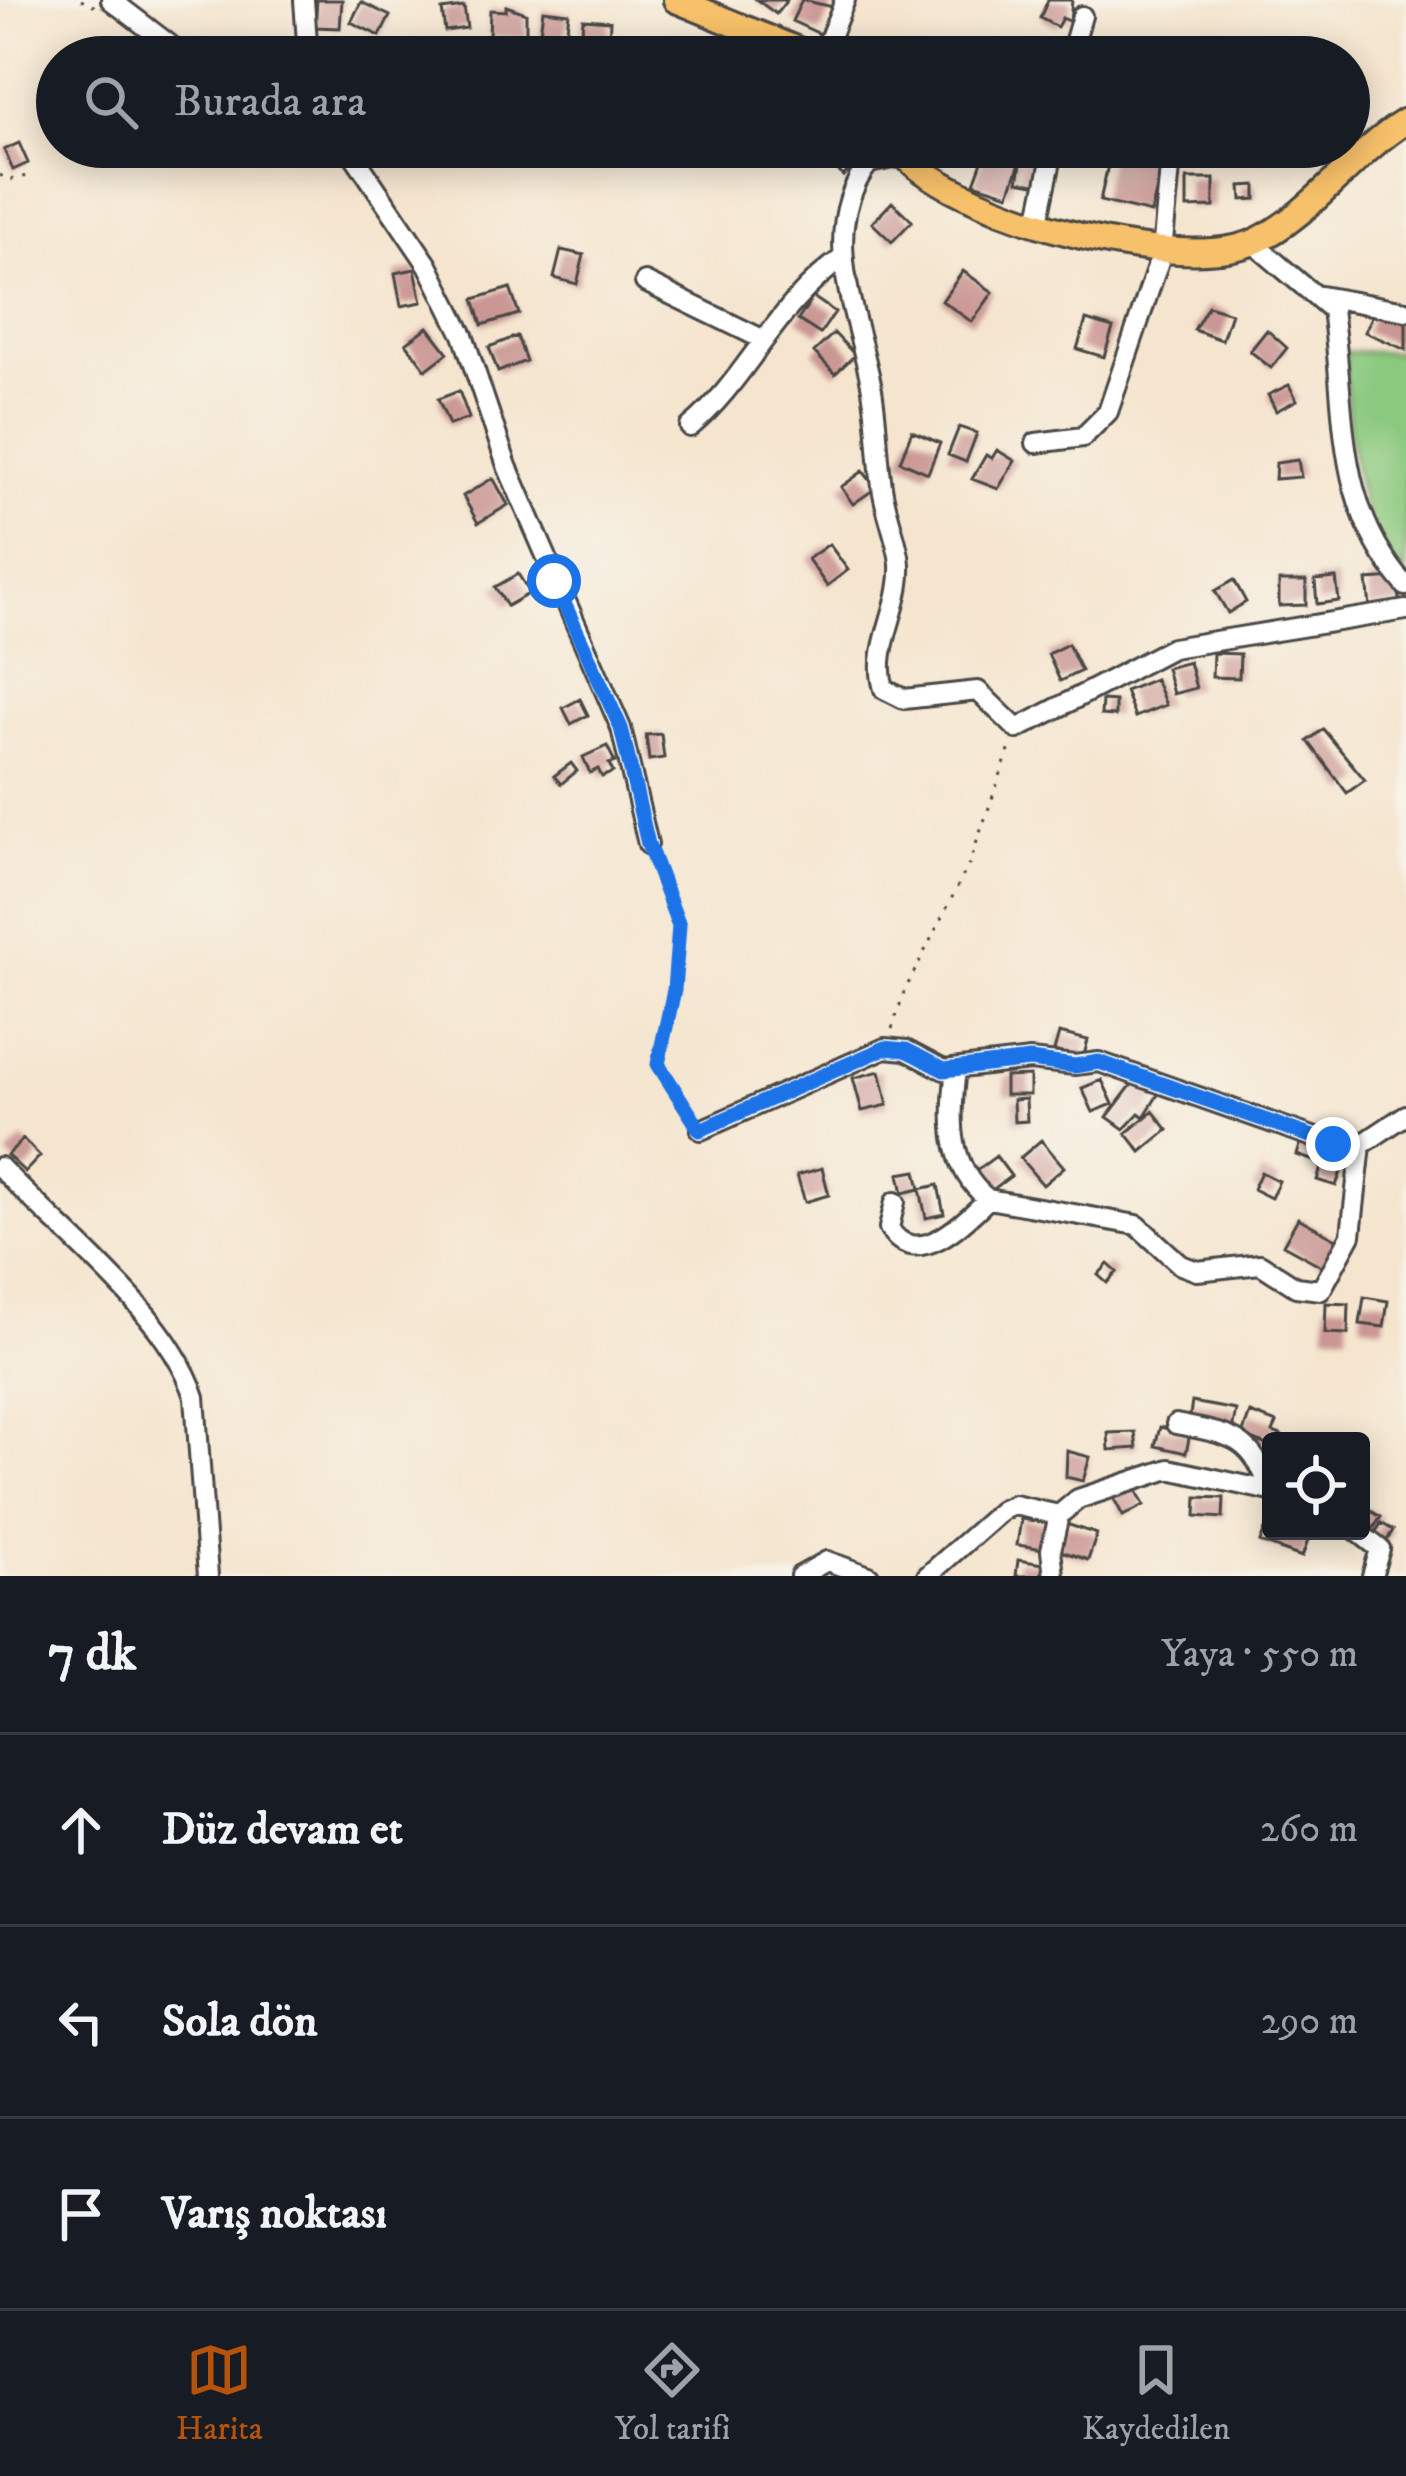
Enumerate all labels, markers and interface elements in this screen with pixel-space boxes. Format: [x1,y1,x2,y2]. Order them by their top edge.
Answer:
search box [36,36,1370,168]
icon: search [78,69,144,135]
text: Burada ara [174,74,366,130]
route start [527,554,581,608]
route end [1306,1117,1360,1171]
map controls [1262,1432,1370,1540]
button: locate [1262,1432,1370,1540]
text: 7 dk [48,1622,137,1686]
text: Yaya · 550 m [1161,1630,1358,1679]
icon: ahead [48,1797,114,1863]
text: Düz devam et [162,1802,403,1858]
text: 260 m [1260,1805,1358,1854]
icon: left [48,1989,114,2055]
text: Sola dön [162,1994,317,2050]
text: 290 m [1261,1997,1358,2046]
icon: arrive [48,2181,114,2247]
text: Varış noktası [162,2186,387,2242]
tab: Harita [176,2337,263,2450]
tab: Yol tarifi [614,2337,730,2450]
tab: Kaydedilen [1082,2337,1230,2450]

